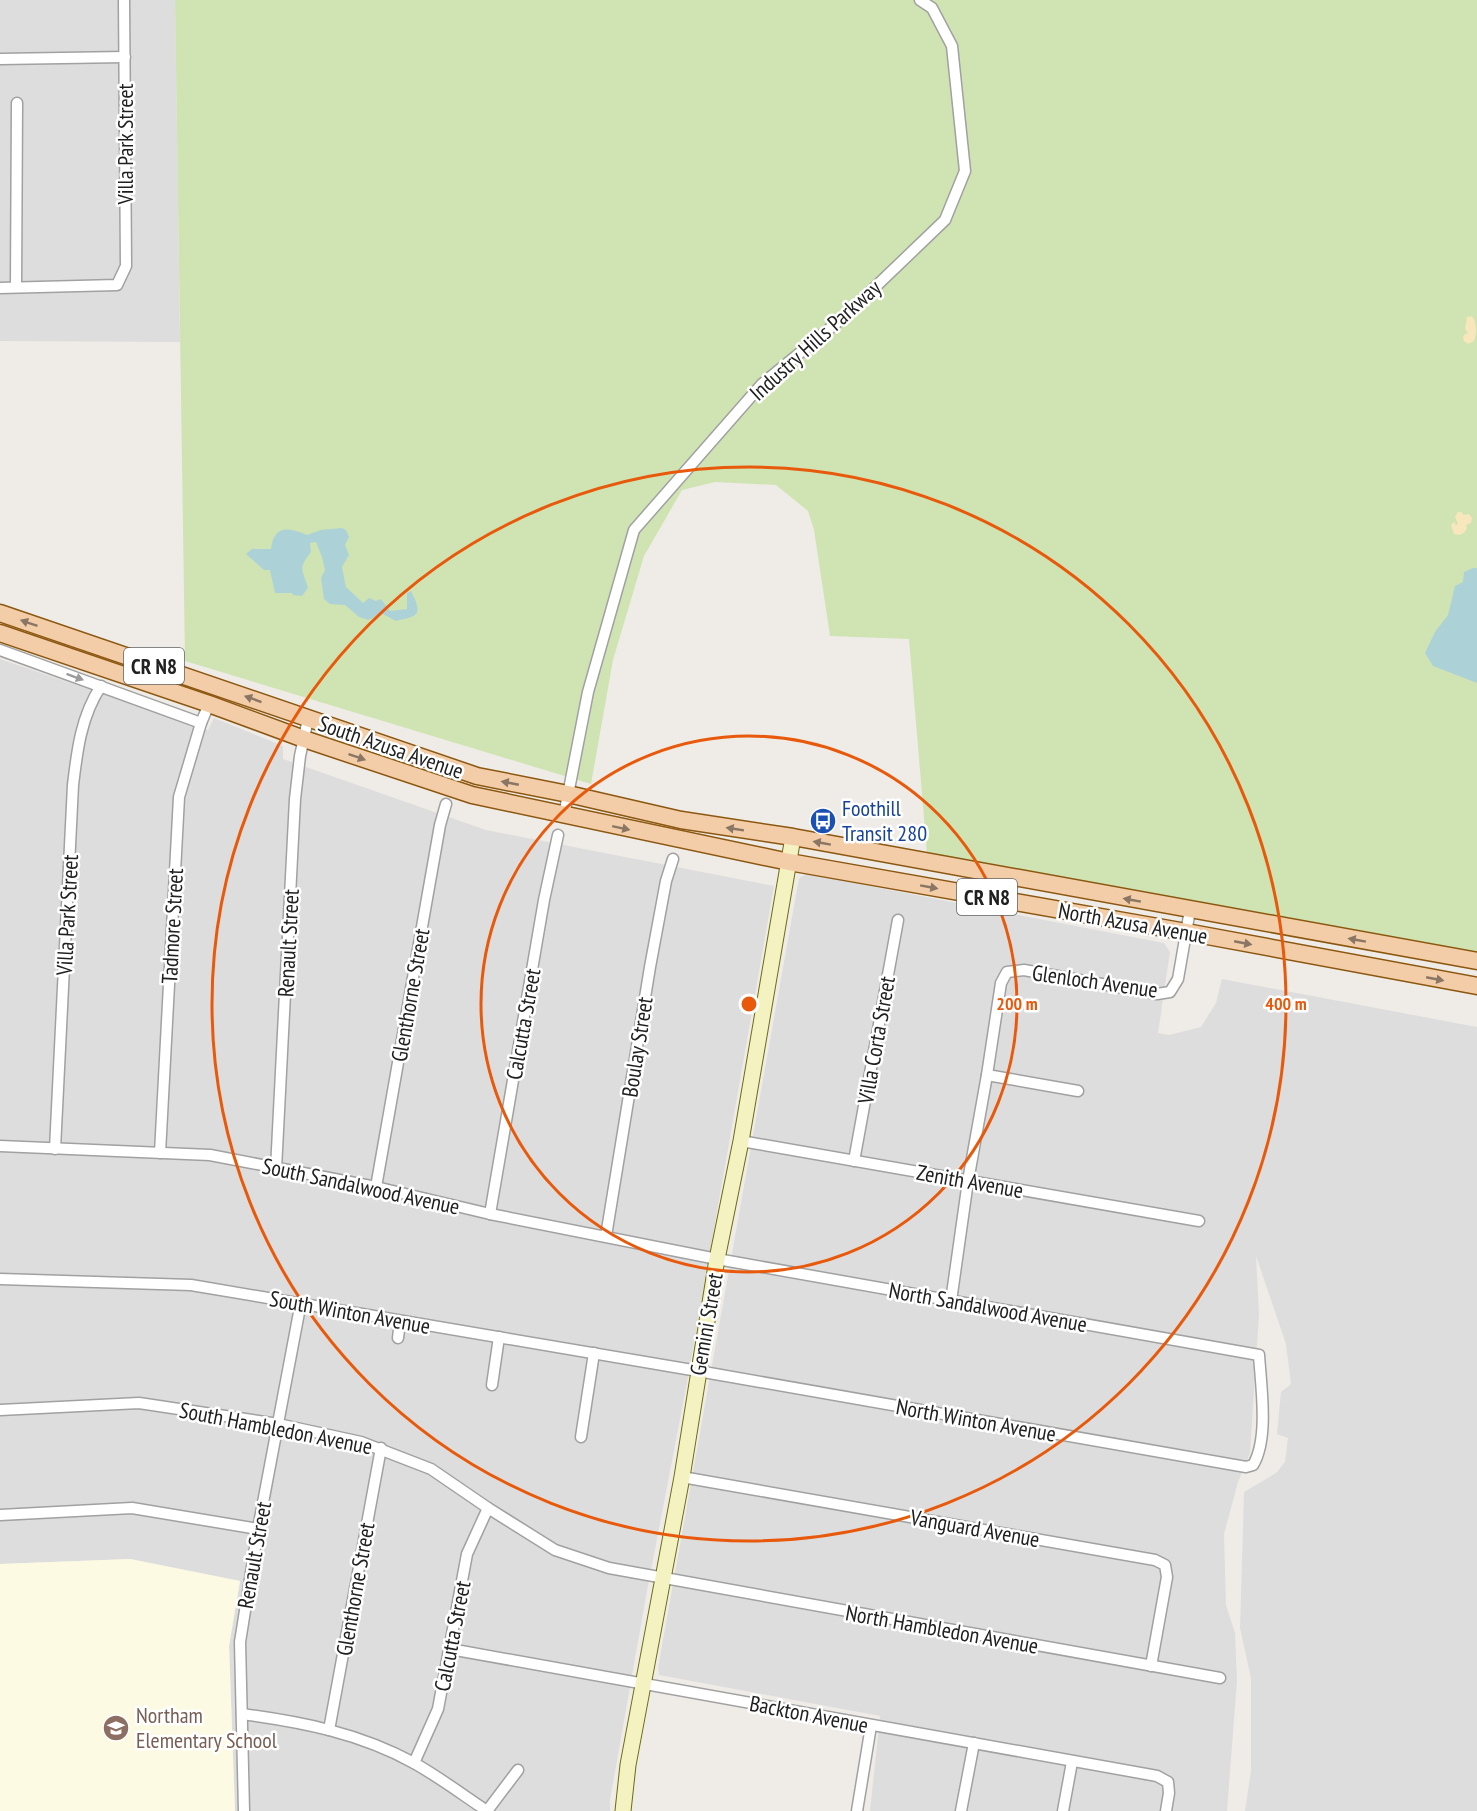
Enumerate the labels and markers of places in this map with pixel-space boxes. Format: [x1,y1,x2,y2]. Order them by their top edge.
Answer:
place label: Foothill Transit 280 [842,794,927,847]
bus stop icon: Foothill Transit 280 [808,806,838,836]
centre of rings [739,994,759,1014]
place label: Northam Elementary School [136,1701,278,1754]
school or university icon: Northam Elementary School [101,1713,131,1743]

